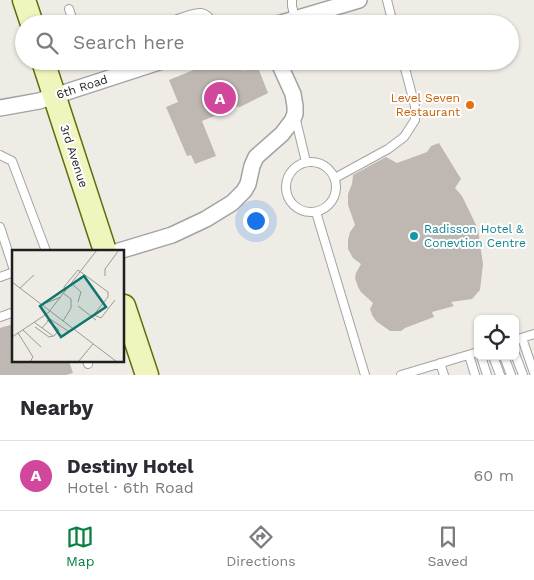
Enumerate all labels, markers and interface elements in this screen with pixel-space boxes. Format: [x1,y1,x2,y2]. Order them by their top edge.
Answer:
search box [15,15,519,70]
icon: search [33,29,61,57]
text: Search here [73,31,184,54]
street label: 6th Road [55,72,109,102]
pin: A [204,79,236,117]
place label: Level Seven Restaurant [391,91,460,119]
marker: Level Seven Restaurant [464,99,476,111]
street label: 3rd Avenue [57,123,91,189]
your location [243,208,269,234]
place label: Radisson Hotel & Conevtion Centre [424,222,526,250]
marker: Radisson Hotel & Conevtion Centre [408,230,420,242]
inset map [12,250,125,362]
map controls [474,315,519,360]
button: locate [474,315,519,360]
text: Nearby [20,395,93,420]
text: Destiny Hotel [67,455,194,478]
text: A [31,466,41,485]
text: 60 m [474,466,514,485]
text: Hotel · 6th Road [67,478,194,497]
tab: Map [66,523,95,569]
tab: Directions [226,523,296,569]
tab: Saved [427,523,468,569]

